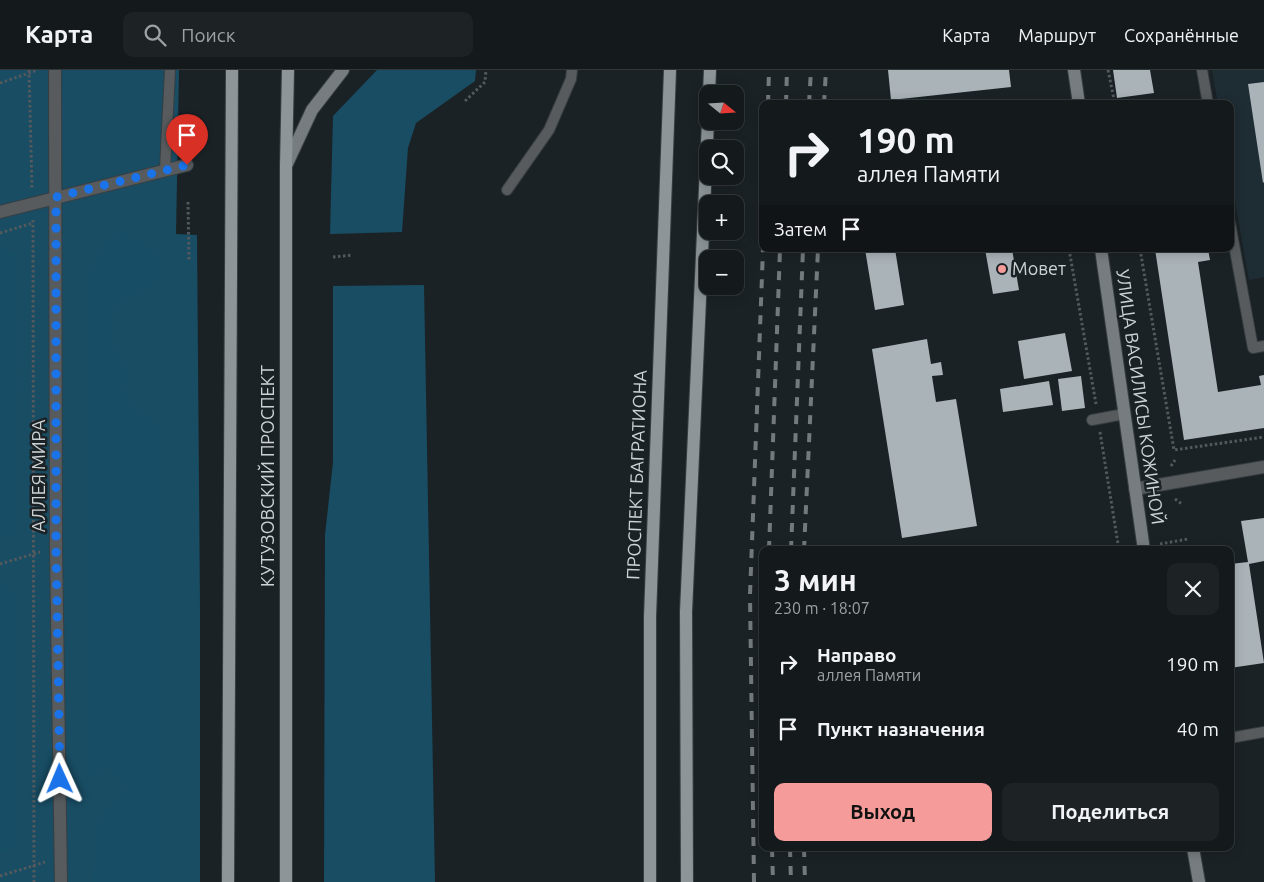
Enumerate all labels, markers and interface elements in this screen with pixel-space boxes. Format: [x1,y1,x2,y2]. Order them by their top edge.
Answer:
search box [123,12,473,57]
text: Карта [25,21,93,48]
icon: search [141,21,169,49]
text: Поиск [181,24,235,46]
text: Карта [942,25,990,45]
text: Маршрут [1018,25,1096,45]
text: Сохранённые [1124,25,1239,45]
north arrow [699,85,744,130]
map controls [699,85,744,295]
pin [166,114,208,165]
icon: right [774,120,839,185]
text: 190 m [857,120,955,160]
icon: arrive [173,121,201,149]
button: search [699,140,744,185]
text: аллея Памяти [857,161,1000,186]
button: + [699,195,744,240]
icon: arrive [837,215,865,243]
text: Затем [774,218,827,240]
button: − [699,250,744,295]
place label: Мовет [1012,258,1066,278]
marker: Мовет [996,263,1008,275]
street label: УЛИЦА ВАСИЛИСЫ КОЖИНОЙ [1113,268,1169,526]
street label: КУТУЗОВСКИЙ ПРОСПЕКТ [257,365,277,587]
street label: ПРОСПЕКТ БАГРАТИОНА [622,370,650,580]
street label: АЛЛЕЯ МИРА [28,419,48,532]
text: 3 мин [774,563,857,597]
button: close [1167,563,1219,615]
text: 230 m · 18:07 [774,599,870,617]
text: Направо [817,644,897,666]
icon: right [774,650,802,678]
text: 190 m [1166,653,1219,675]
text: аллея Памяти [817,666,921,684]
icon: arrive [774,715,802,743]
text: Пункт назначения [817,718,985,740]
text: 40 m [1177,718,1219,740]
position arrow [33,752,85,804]
button: Выход [774,783,992,841]
button: Поделиться [1002,783,1219,841]

